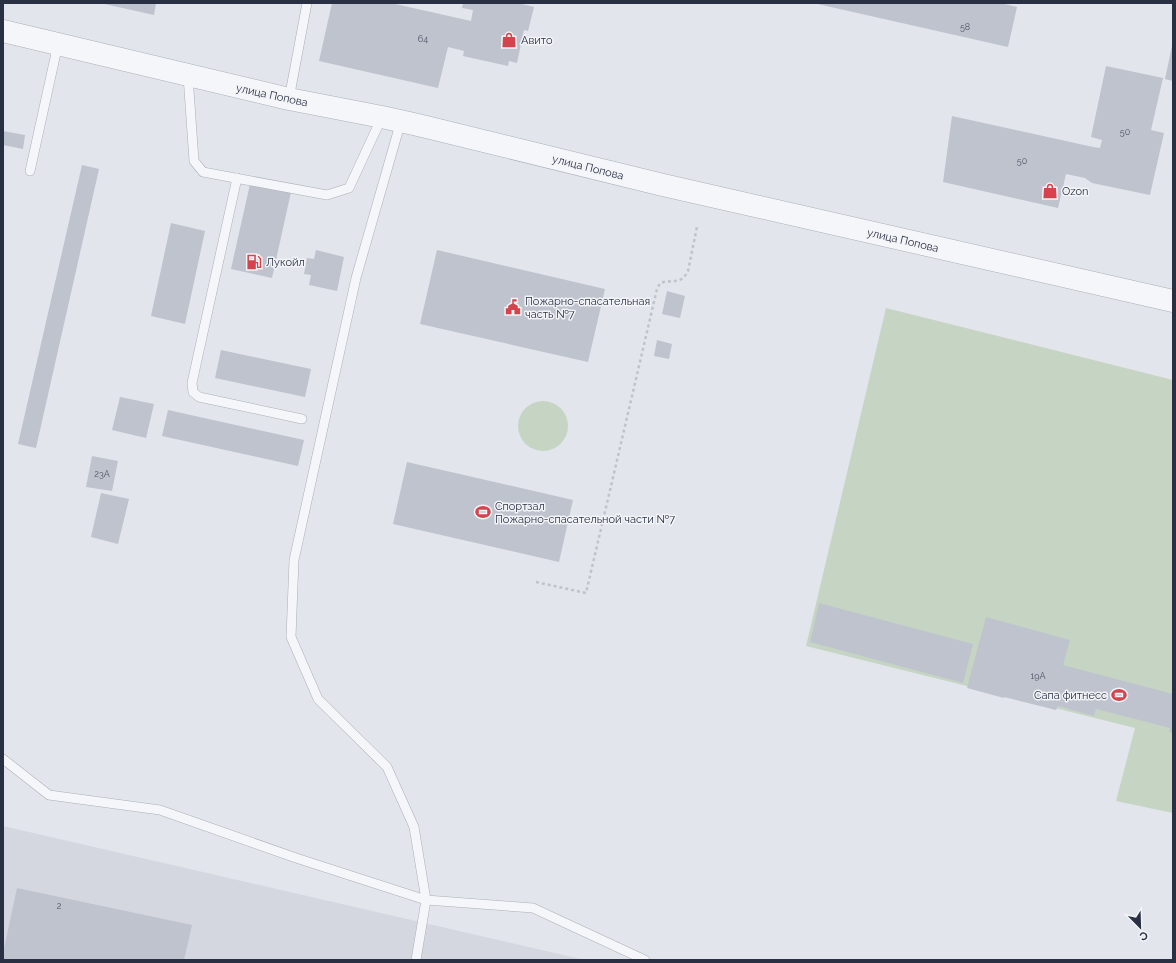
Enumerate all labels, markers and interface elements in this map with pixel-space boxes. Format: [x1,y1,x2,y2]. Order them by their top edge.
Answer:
house number: 58 [960,22,970,32]
shop icon: Авито [500,31,518,49]
house number: 64 [418,34,428,44]
place label: Авито [521,34,553,47]
street label: улица Попова [235,82,309,109]
house number: 50 [1120,127,1131,137]
street label: улица Попова [551,152,625,183]
house number: 50 [1017,156,1028,166]
shop icon: Ozon [1041,182,1059,200]
place label: Ozon [1062,185,1089,198]
street label: улица Попова [866,226,940,255]
fuel station icon: Лукойл [245,253,263,271]
place label: Лукойл [266,256,305,269]
place label: Пожарно-спасательная часть №7 [525,295,650,321]
public building icon: Пожарно-спасательная часть №7 [504,298,522,316]
house number: 23А [94,469,110,479]
place label: Спортзал Пожарно-спасательной части №7 [495,500,675,526]
sports icon: Спортзал Пожарно-спасательной части №7 [474,503,492,521]
house number: 19А [1030,671,1046,681]
sports icon: Сапа фитнесс [1110,686,1128,704]
place label: Сапа фитнесс [1034,689,1107,702]
house number: 2 [57,901,62,911]
north arrow [1120,907,1160,947]
text: С [1137,928,1150,943]

